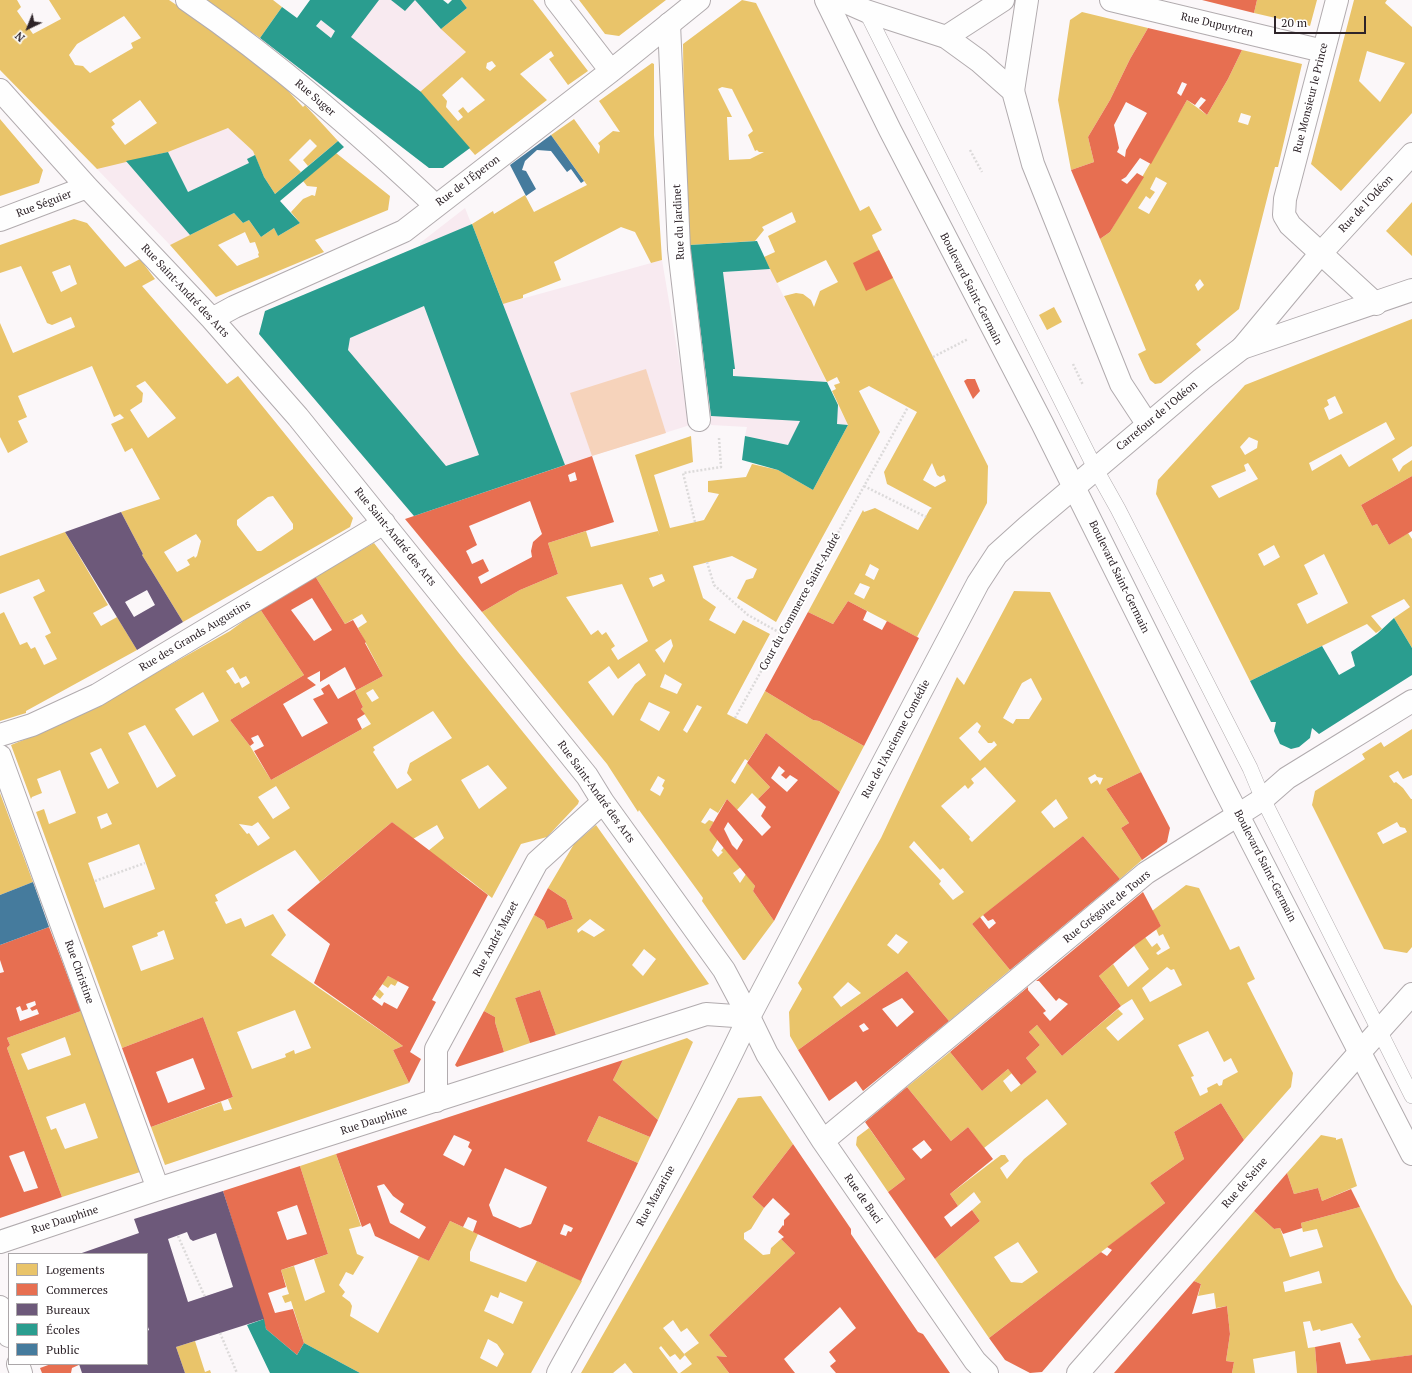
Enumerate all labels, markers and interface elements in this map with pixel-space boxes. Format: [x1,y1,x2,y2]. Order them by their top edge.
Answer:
north arrow [8,8,48,48]
scale bar [1276,8,1368,34]
street label: Rue Dupuytren [1179,10,1255,40]
text: 20 m [1281,15,1307,30]
text: N [12,29,28,45]
street label: Rue Monsieur le Prince [1291,42,1331,154]
street label: Rue Suger [292,77,338,119]
street label: Rue de l'Éperon [433,153,503,209]
street label: Rue de l'Odéon [1336,173,1396,235]
street label: Rue du Jardinet [670,184,688,260]
street label: Rue Séguier [15,187,73,221]
street label: Boulevard Saint-Germain [937,231,1005,347]
street label: Rue Saint-André des Arts [138,242,232,340]
street label: Carrefour de l'Odéon [1114,378,1200,454]
street label: Rue Saint-André des Arts [351,485,439,589]
street label: Boulevard Saint-Germain [1086,518,1152,636]
street label: Cour du Commerce Saint-André [757,531,843,673]
street label: Rue des Grands Augustins [137,598,253,674]
street label: Rue de l'Ancienne Comédie [859,677,933,801]
street label: Rue Saint-André des Arts [555,738,637,846]
street label: Boulevard Saint-Germain [1231,808,1299,924]
street label: Rue Grégoire de Tours [1061,868,1153,946]
street label: Rue André Mazet [470,899,522,979]
street label: Rue Christine [61,938,97,1006]
street label: Rue Dauphine [339,1104,409,1138]
street label: Rue de Seine [1219,1155,1271,1211]
street label: Rue Mazarine [634,1163,678,1229]
street label: Rue de Buci [841,1172,885,1226]
street label: Rue Dauphine [30,1203,100,1237]
legend [8,1253,148,1365]
text: Logements [46,1262,105,1277]
text: Commerces [46,1282,108,1297]
text: Bureaux [46,1302,90,1317]
text: Écoles [46,1322,80,1337]
text: Public [46,1342,79,1357]

